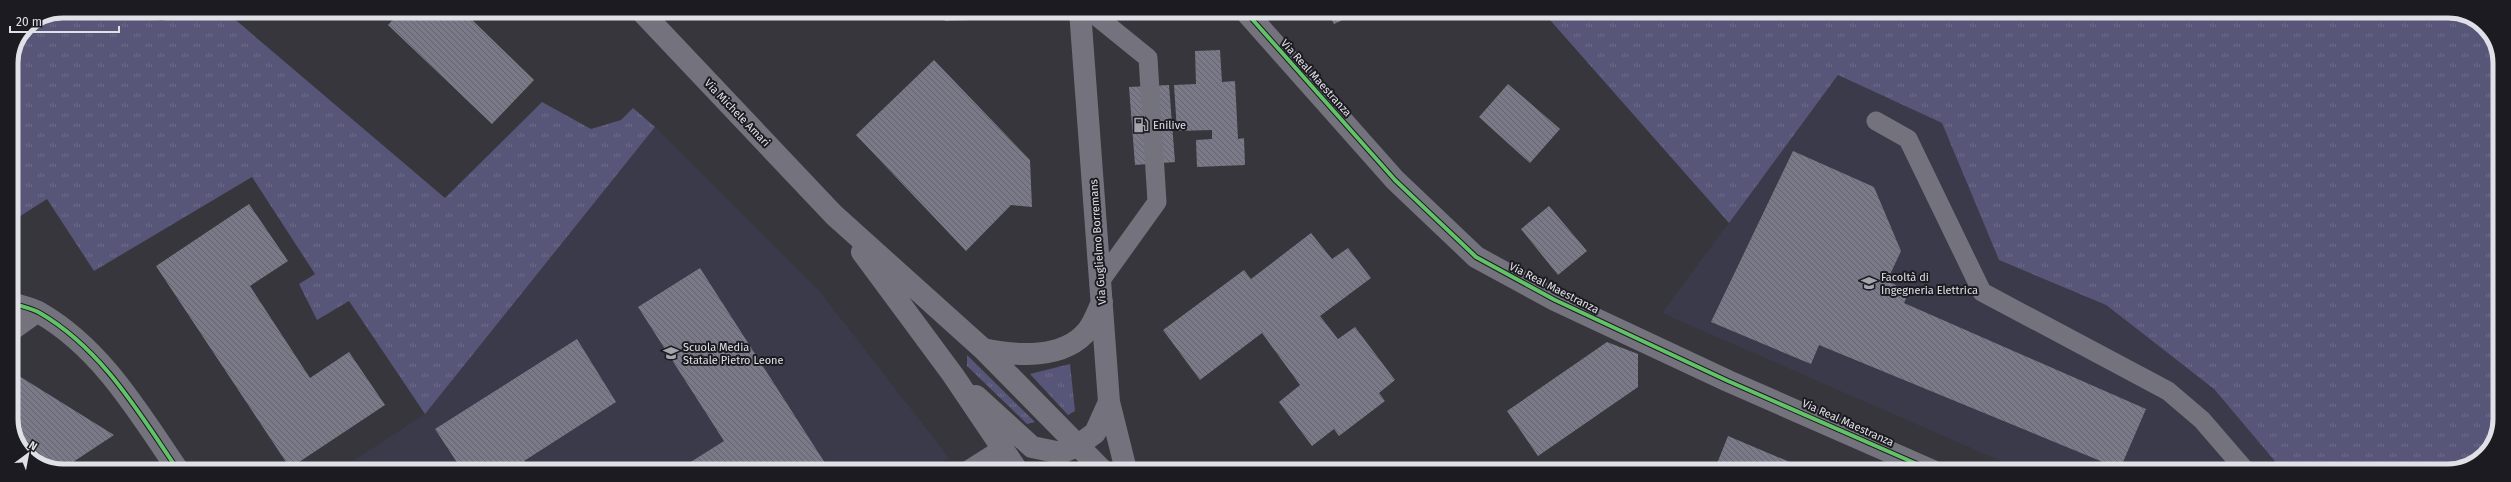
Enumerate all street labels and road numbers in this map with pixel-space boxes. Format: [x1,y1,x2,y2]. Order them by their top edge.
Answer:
street label: Via Real Maestranza [1278,37,1354,119]
street label: Via Michele Amari [702,77,772,149]
street label: Via Guglielmo Borremans [1087,179,1109,305]
street label: Via Real Maestranza [1507,260,1601,316]
street label: Via Real Maestranza [1800,397,1896,449]

